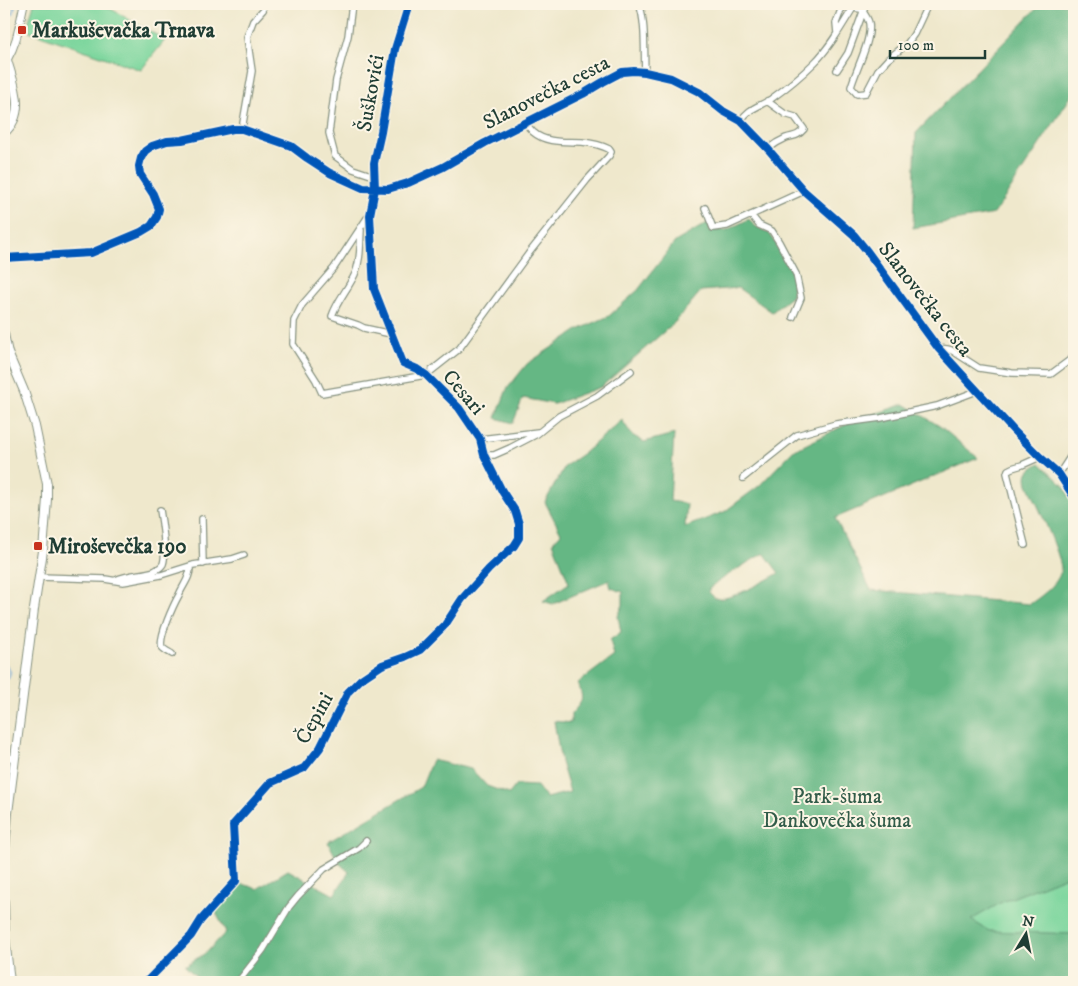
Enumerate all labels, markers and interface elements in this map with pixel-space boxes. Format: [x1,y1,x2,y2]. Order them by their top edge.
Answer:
place label: Markuševačka Trnava [32,18,216,44]
marker: Markuševačka Trnava [16,24,28,36]
scale bar [890,28,986,60]
text: 100 m [898,36,934,55]
street label: Slanovečka cesta [479,50,614,136]
street label: Šuškovići [349,52,391,134]
street label: Slanovečka cesta [872,237,978,362]
street label: Cesari [436,365,490,421]
place label: Miroševečka 190 [48,534,187,560]
marker: Miroševečka 190 [32,540,44,552]
street label: Čepini [288,687,340,749]
park label: Park-šuma Dankovečka šuma [763,784,911,834]
north arrow [1000,908,1050,958]
text: N [1021,912,1036,932]

